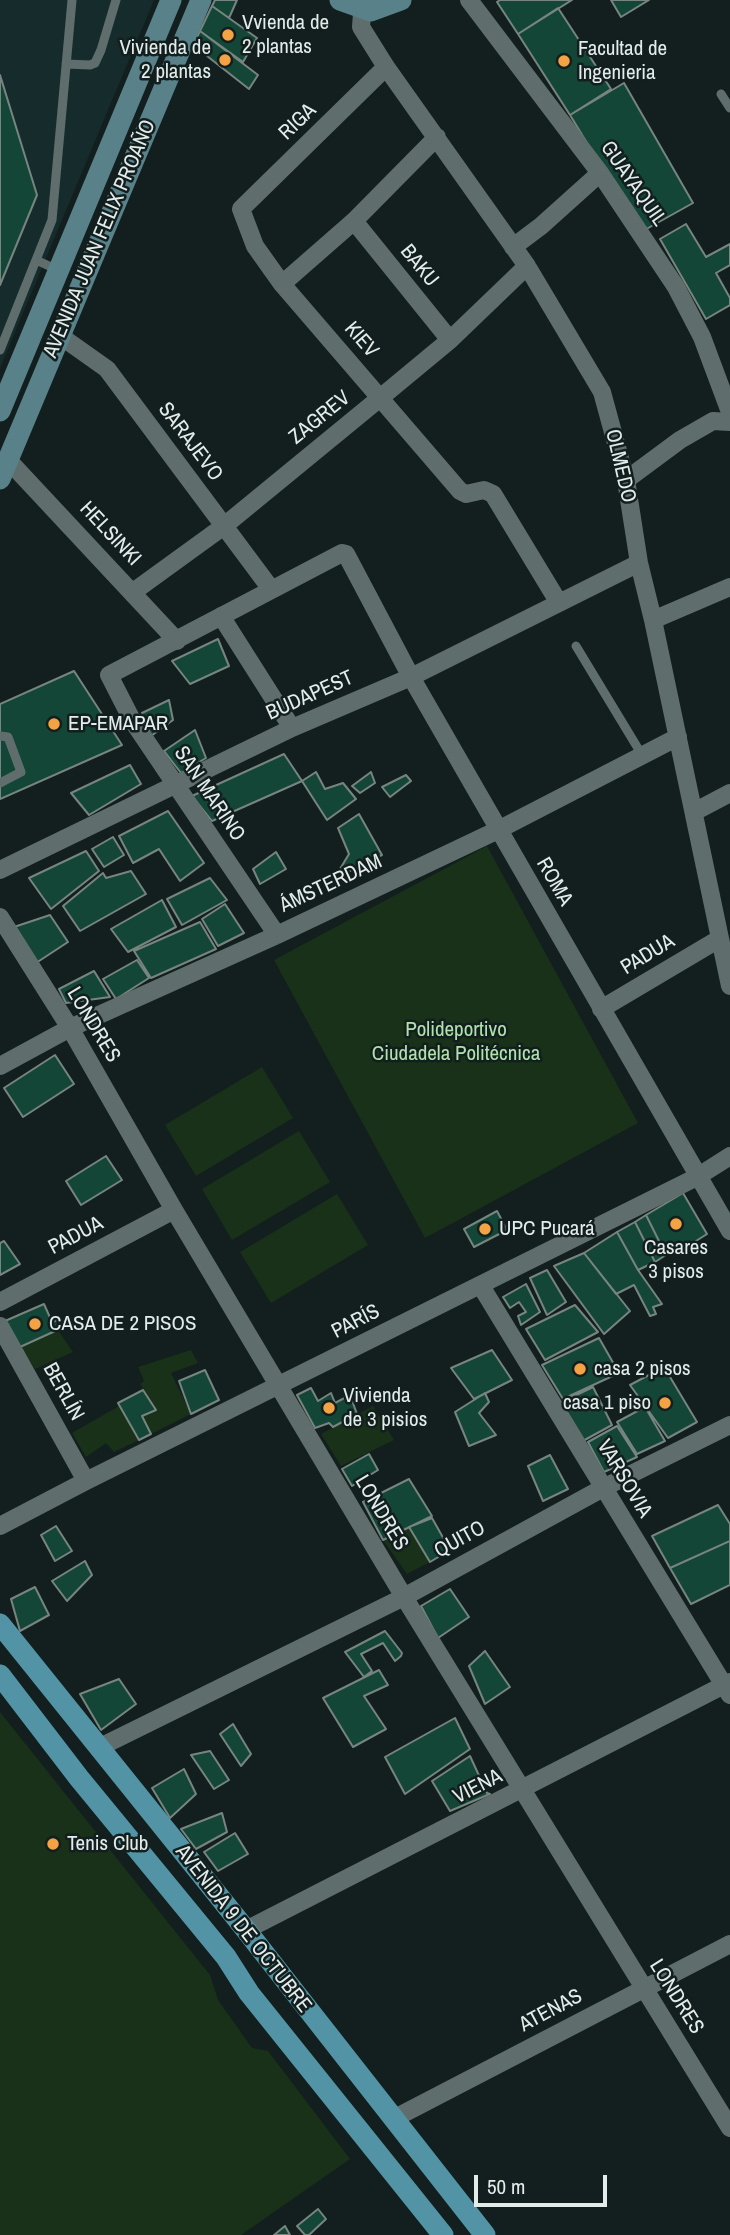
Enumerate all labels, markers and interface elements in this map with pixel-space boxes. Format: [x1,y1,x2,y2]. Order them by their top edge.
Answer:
place label: Vvienda de 2 plantas [242,10,329,60]
marker: Vvienda de 2 plantas [220,27,236,43]
place label: Vivienda de 2 plantas [119,35,211,85]
place label: Facultad de Ingenieria [578,36,667,86]
marker: Vivienda de 2 plantas [217,52,233,68]
marker: Facultad de Ingenieria [556,53,572,69]
street label: RIGA [274,98,322,146]
street label: AVENIDA JUAN FELIX PROAÑO [38,116,162,362]
street label: GUAYAQUIL [595,137,671,231]
street label: BAKU [394,240,444,292]
street label: KIEV [339,317,383,363]
street label: ZAGREV [285,386,355,450]
street label: SARAJEVO [152,398,228,486]
street label: OLMEDO [599,427,641,505]
street label: HELSINKI [74,497,146,571]
street label: BUDAPEST [262,666,358,726]
place label: EP-EMAPAR [68,711,168,737]
marker: EP-EMAPAR [46,716,62,732]
street label: SAN MARINO [168,742,250,846]
street label: ÁMSTERDAM [276,849,386,919]
street label: ROMA [530,853,578,911]
street label: PADUA [617,929,679,981]
street label: LONDRES [61,983,125,1067]
park label: Polideportivo Ciudadela Politécnica [372,1017,540,1067]
street label: PADUA [44,1211,108,1261]
place label: UPC Pucará [499,1216,595,1242]
marker: Casares 3 pisos [668,1216,684,1232]
marker: UPC Pucará [477,1221,493,1237]
place label: Casares 3 pisos [644,1235,708,1285]
street label: PARÍS [328,1299,384,1345]
place label: CASA DE 2 PISOS [49,1311,196,1337]
marker: CASA DE 2 PISOS [27,1316,43,1332]
place label: casa 2 pisos [594,1356,691,1382]
street label: BERLÍN [37,1359,89,1425]
marker: casa 2 pisos [572,1361,588,1377]
place label: Vivienda de 3 pisios [343,1383,427,1433]
place label: casa 1 piso [563,1390,651,1416]
marker: casa 1 piso [657,1395,673,1411]
marker: Vivienda de 3 pisios [321,1400,337,1416]
street label: VARSOVIA [591,1435,657,1523]
street label: LONDRES [349,1471,413,1555]
street label: QUITO [430,1516,490,1564]
street label: VIENA [449,1764,507,1810]
place label: Tenis Club [67,1831,148,1857]
marker: Tenis Club [45,1836,61,1852]
street label: AVENIDA 9 DE OCTUBRE [170,1840,316,2018]
street label: LONDRES [643,1955,709,2039]
street label: ATENAS [515,1984,587,2038]
scale bar [478,2162,611,2206]
text: 50 m [487,2172,525,2201]

